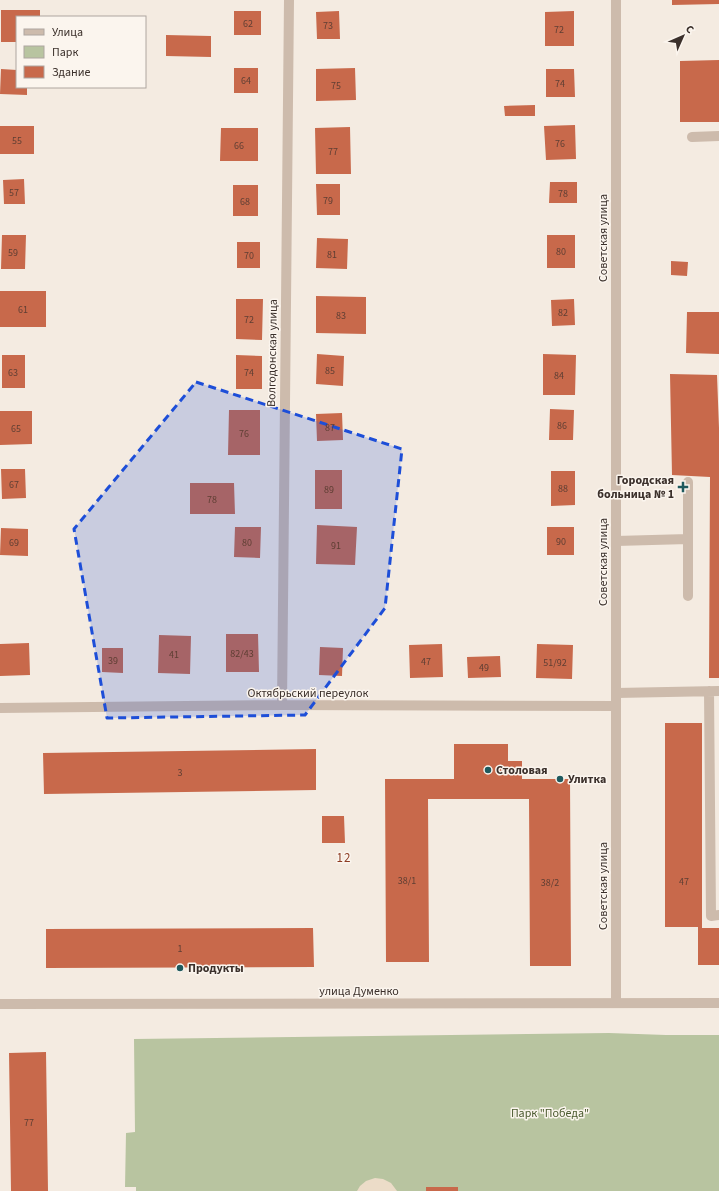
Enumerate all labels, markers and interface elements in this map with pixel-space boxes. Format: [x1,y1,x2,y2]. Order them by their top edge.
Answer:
legend [16,16,146,88]
north arrow [663,16,703,56]
house number: 62 [243,17,253,31]
house number: 73 [323,19,333,33]
text: С [682,22,698,37]
house number: 72 [554,23,564,37]
text: Улица [52,24,83,41]
text: Парк [52,44,78,61]
text: Здание [52,64,91,81]
house number: 64 [241,74,251,88]
house number: 74 [555,77,565,91]
house number: 75 [331,79,341,93]
house number: 55 [12,134,22,148]
house number: 76 [555,137,565,151]
house number: 66 [234,139,244,153]
house number: 77 [328,145,338,159]
house number: 57 [9,186,19,200]
house number: 78 [558,187,568,201]
house number: 79 [323,194,333,208]
street label: Советская улица [595,194,612,282]
house number: 68 [240,195,250,209]
house number: 80 [556,245,566,259]
house number: 59 [8,246,18,260]
house number: 81 [327,248,337,262]
house number: 70 [244,249,254,263]
street label: Волгодонская улица [263,299,282,407]
house number: 61 [18,303,28,317]
house number: 82 [558,306,568,320]
house number: 83 [336,309,346,323]
house number: 72 [244,313,254,327]
house number: 85 [325,364,335,378]
house number: 63 [8,366,18,380]
house number: 74 [244,366,254,380]
house number: 84 [554,369,564,383]
house number: 86 [557,419,567,433]
house number: 87 [325,421,335,435]
house number: 65 [11,422,21,436]
house number: 76 [239,427,249,441]
place label: Городская больница № 1 [597,472,674,503]
house number: 67 [9,478,19,492]
marker: Городская больница № 1 [677,481,689,493]
house number: 88 [558,482,568,496]
house number: 89 [324,483,334,497]
house number: 78 [207,493,217,507]
street label: Советская улица [595,518,612,606]
house number: 90 [556,535,566,549]
house number: 69 [9,536,19,550]
house number: 80 [242,536,252,550]
house number: 91 [331,539,341,553]
house number: 82/43 [230,647,254,661]
house number: 41 [169,648,179,662]
house number: 39 [108,654,118,668]
house number: 47 [421,655,431,669]
house number: 51/92 [543,656,567,670]
house number: 49 [479,661,489,675]
street label: Октябрьский переулок [247,685,369,702]
place label: Столовая [496,762,548,779]
marker: Столовая [483,765,493,775]
house number: 3 [178,766,183,780]
place label: Улитка [568,771,606,788]
marker: Улитка [555,774,565,784]
street label: Советская улица [595,842,612,930]
district label: 12 [337,849,351,867]
house number: 38/1 [398,874,416,888]
house number: 47 [679,875,689,889]
house number: 38/2 [541,876,559,890]
house number: 1 [178,942,183,956]
place label: Продукты [188,960,244,977]
marker: Продукты [175,963,185,973]
street label: улица Думенко [319,983,399,1000]
park label: Парк "Победа" [511,1105,589,1122]
house number: 77 [24,1116,34,1130]

